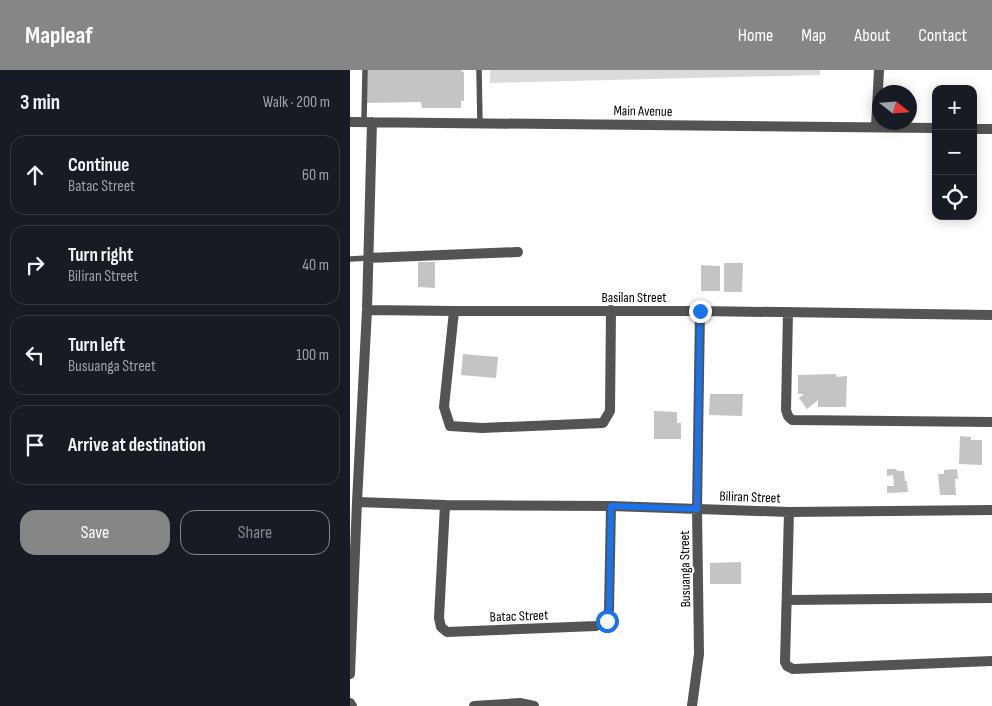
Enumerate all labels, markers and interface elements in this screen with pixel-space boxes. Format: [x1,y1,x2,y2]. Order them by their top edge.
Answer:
text: Mapleaf [25,21,93,50]
text: Home [738,25,773,46]
text: Map [801,25,826,46]
text: About [854,25,890,46]
text: Contact [918,25,967,46]
north arrow [872,85,917,130]
map controls [932,85,977,220]
button: + [932,85,977,130]
text: 3 min [20,90,60,115]
text: Walk · 200 m [263,93,330,112]
street label: Main Avenue [613,102,673,120]
button: − [932,130,977,175]
text: Continue [68,154,129,177]
icon: ahead [21,161,49,189]
text: 60 m [302,166,329,185]
button: locate [932,175,977,220]
text: Batac Street [68,177,135,196]
text: Turn right [68,244,133,267]
icon: right [21,251,49,279]
text: 40 m [302,256,329,275]
text: Biliran Street [68,267,138,286]
street label: Basilan Street [601,289,667,306]
route end [689,300,712,323]
text: Turn left [68,334,125,357]
icon: left [21,341,49,369]
text: 100 m [296,346,329,365]
text: Busuanga Street [68,357,156,376]
icon: arrive [21,431,49,459]
text: Arrive at destination [68,434,206,457]
street label: Biliran Street [719,487,781,507]
button: Save [20,510,170,555]
button: Share [180,510,330,555]
street label: Busuanga Street [676,530,694,608]
street label: Batac Street [489,606,549,626]
route start [596,610,619,633]

